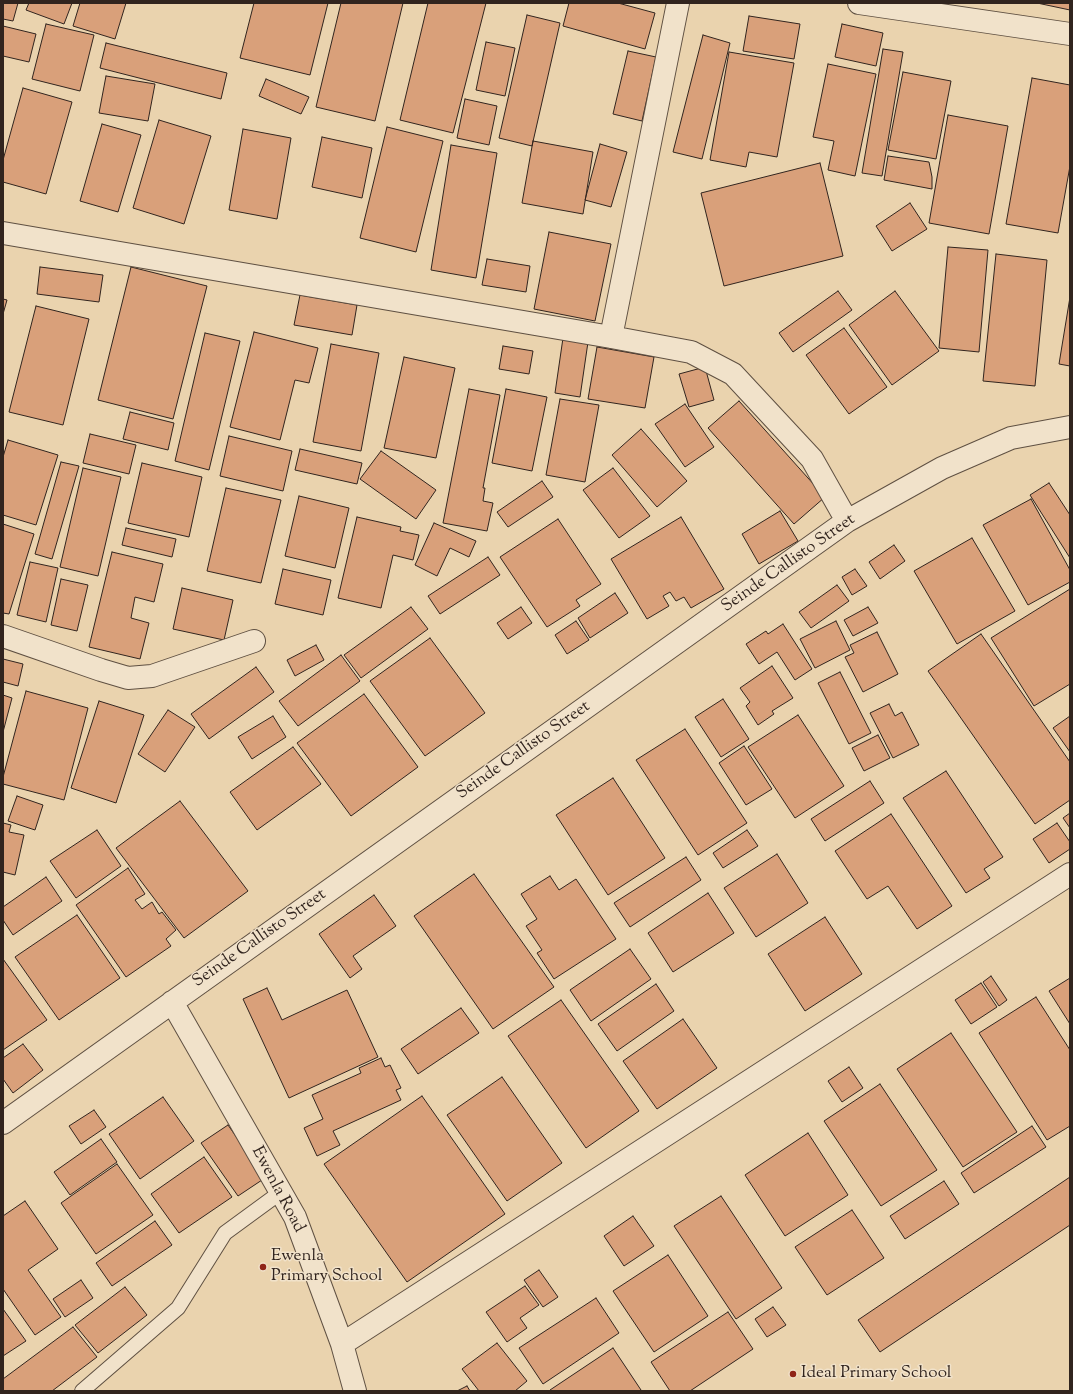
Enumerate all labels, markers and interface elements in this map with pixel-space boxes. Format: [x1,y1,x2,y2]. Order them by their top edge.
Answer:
street label: Seinde Callisto Street [718,510,860,618]
street label: Seinde Callisto Street [453,697,595,805]
street label: Seinde Callisto Street [189,885,331,993]
street label: Ewenla Road [246,1143,308,1237]
place label: Ewenla Primary School [271,1247,382,1287]
marker: Ewenla Primary School [258,1262,268,1272]
place label: Ideal Primary School [801,1364,952,1384]
marker: Ideal Primary School [788,1369,798,1379]

